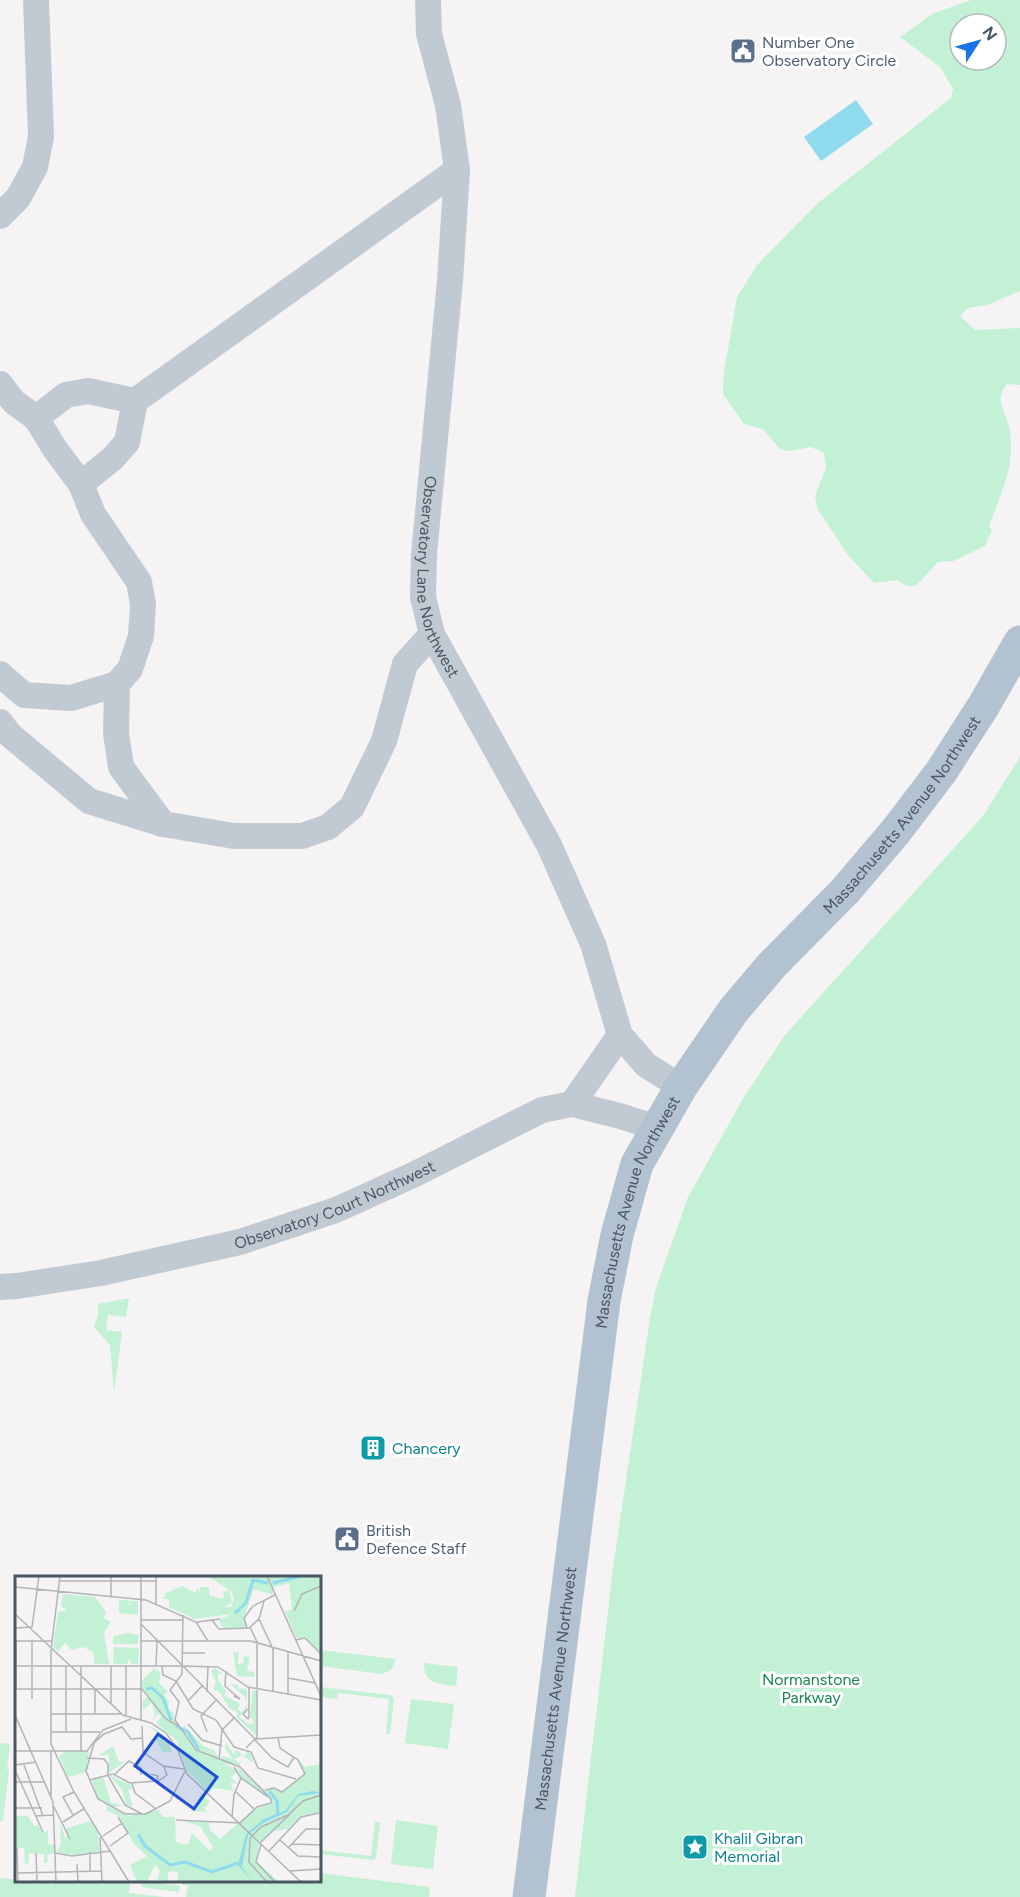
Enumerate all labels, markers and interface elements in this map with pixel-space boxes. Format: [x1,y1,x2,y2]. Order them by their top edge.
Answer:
north arrow [948,12,1008,72]
text: N [978,23,1001,44]
place label: Number One Observatory Circle [762,33,897,70]
public building icon: Number One Observatory Circle [728,36,758,66]
street label: Observatory Lane Northwest [413,475,464,681]
street label: Massachusetts Avenue Northwest [819,712,984,917]
street label: Massachusetts Avenue Northwest [591,1092,684,1330]
street label: Observatory Court Northwest [232,1156,438,1253]
building icon: Chancery [358,1433,388,1463]
place label: Chancery [392,1439,461,1458]
place label: British Defence Staff [366,1521,466,1558]
public building icon: British Defence Staff [332,1524,362,1554]
street label: Massachusetts Avenue Northwest [530,1565,580,1812]
inset map [15,1576,321,1882]
park label: Normanstone Parkway [762,1670,860,1707]
place label: Khalil Gibran Memorial [714,1829,803,1866]
place icon: Khalil Gibran Memorial [680,1832,710,1862]

